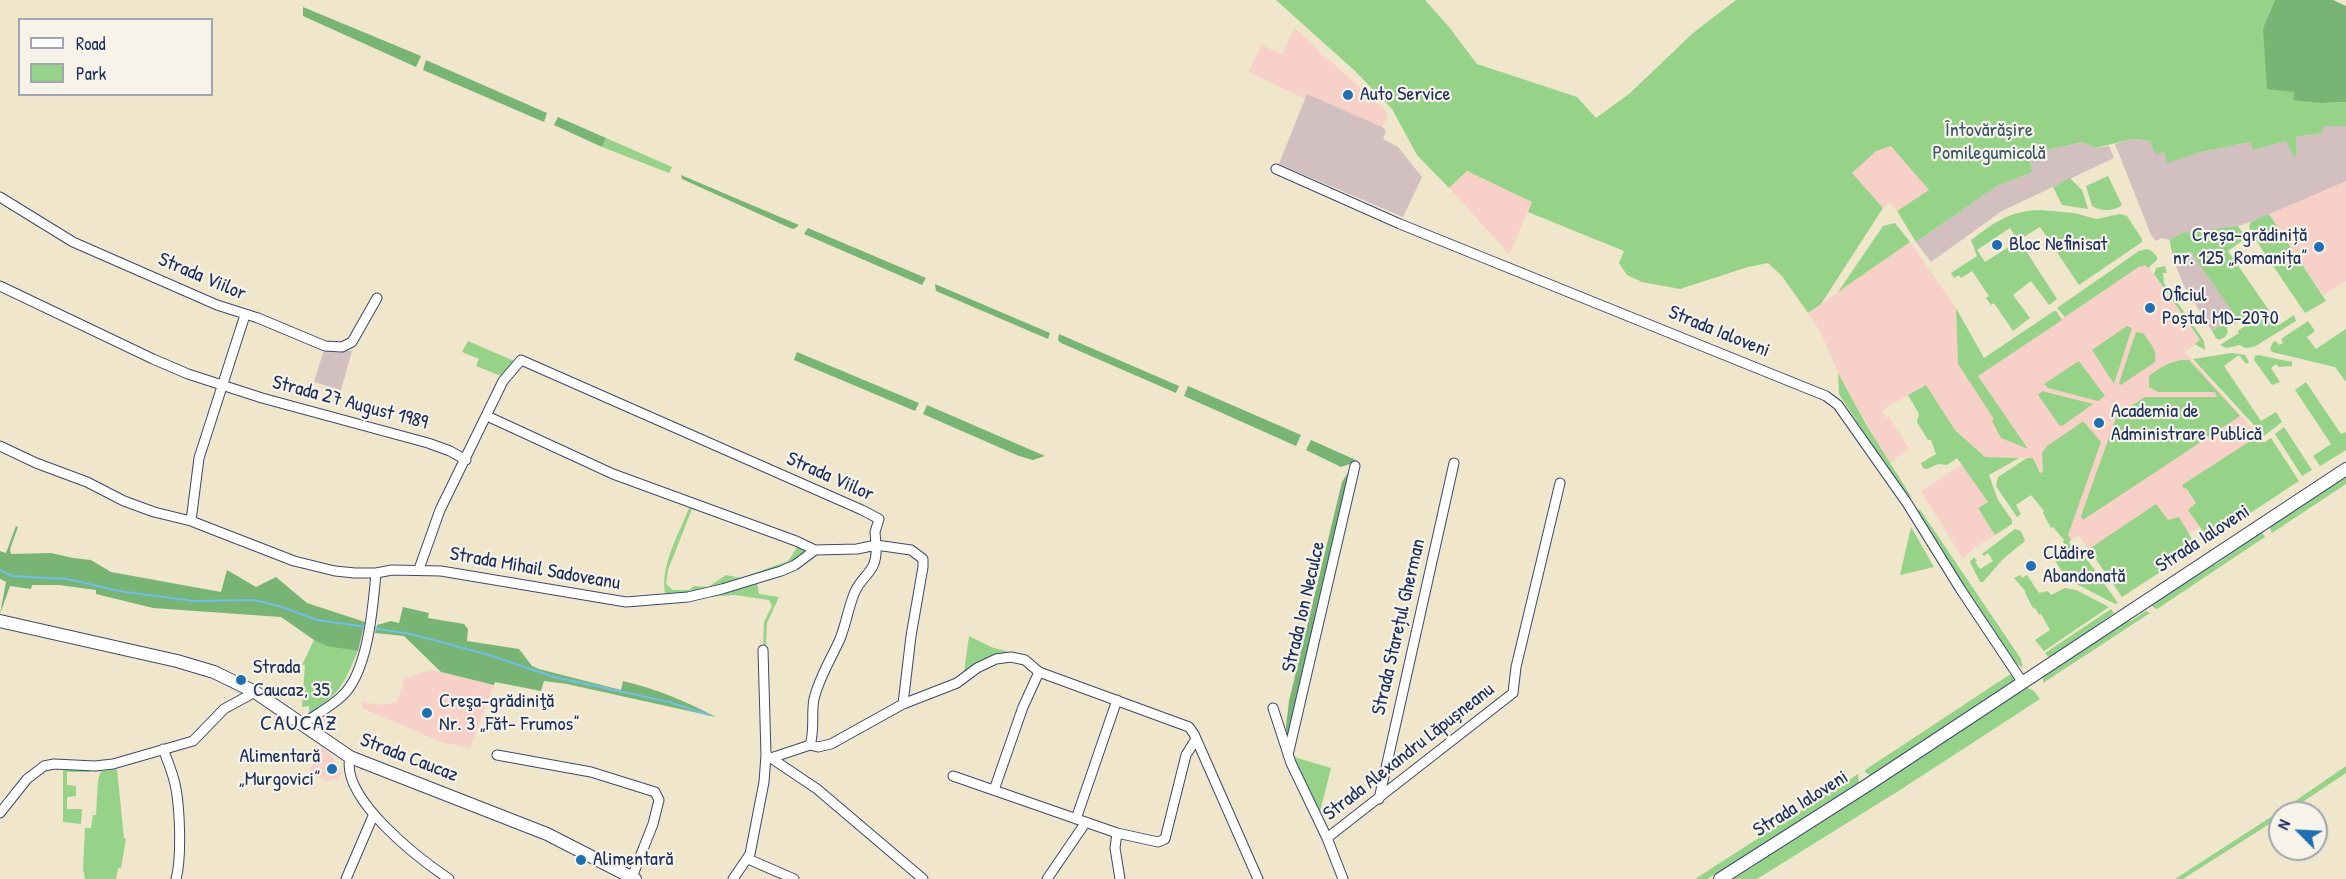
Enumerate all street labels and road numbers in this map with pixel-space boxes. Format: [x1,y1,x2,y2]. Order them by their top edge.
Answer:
street label: Strada Viilor [154,248,250,306]
street label: Strada Ialoveni [1665,301,1773,363]
street label: Strada 27 August 1989 [270,371,430,435]
street label: Strada Viilor [783,447,877,507]
street label: Strada Ialoveni [2151,500,2255,578]
street label: Strada Starețul Gherman [1367,536,1431,718]
street label: Strada Ion Neculce [1277,539,1331,675]
street label: Strada Mihail Sadoveanu [448,542,622,596]
street label: Strada Alexandru Lăpușneanu [1319,678,1499,826]
street label: Strada Caucaz [357,728,461,788]
street label: Strada Ialoveni [1749,765,1853,843]

